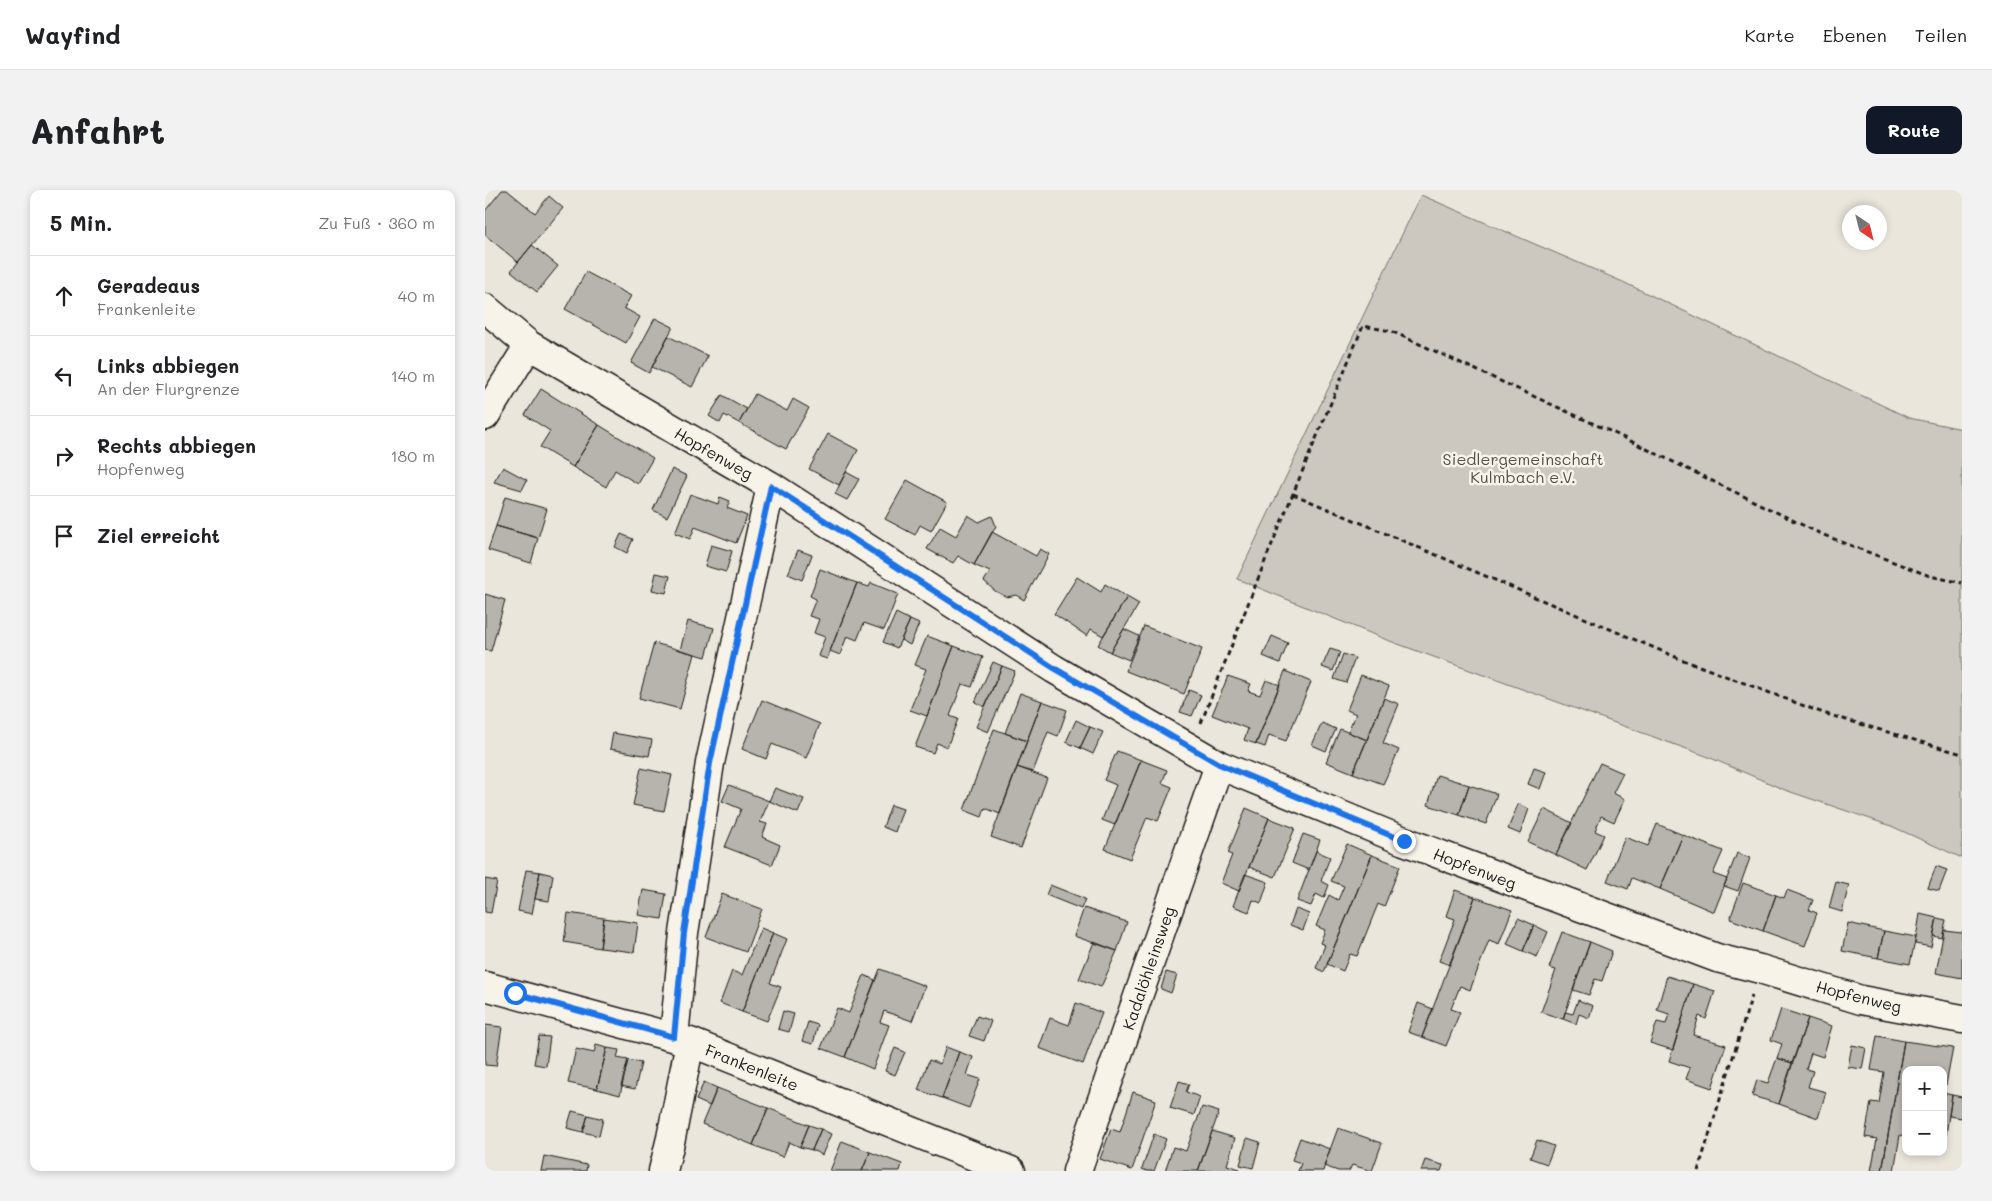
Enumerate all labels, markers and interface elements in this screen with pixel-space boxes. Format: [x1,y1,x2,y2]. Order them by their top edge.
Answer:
text: Wayfind [25,19,121,50]
text: Karte [1744,23,1795,47]
text: Ebenen [1823,23,1887,47]
text: Teilen [1915,23,1967,47]
button: Route [1866,106,1962,154]
text: Anfahrt [30,107,165,153]
north arrow [1842,205,1887,250]
text: 5 Min. [50,209,112,236]
text: Zu Fuß · 360 m [319,212,435,233]
text: Geradeaus [97,273,200,298]
icon: ahead [50,282,78,310]
text: 40 m [398,285,435,306]
text: Frankenleite [97,298,196,319]
text: Links abbiegen [97,353,239,378]
icon: left [50,362,78,390]
text: 140 m [391,365,435,386]
text: An der Flurgrenze [97,378,240,399]
street label: Hopfenweg [671,422,757,484]
text: Rechts abbiegen [97,433,256,458]
icon: right [50,442,78,470]
text: 180 m [390,445,435,466]
park label: Siedlergemeinschaft Kulmbach e.V. [1443,448,1603,487]
text: Hopfenweg [97,458,184,479]
icon: arrive [50,522,78,550]
text: Ziel erreicht [97,523,220,548]
route end [1393,830,1416,853]
street label: Hopfenweg [1430,843,1520,893]
street label: Kadalöhleinsweg [1117,903,1179,1033]
street label: Hopfenweg [1814,975,1904,1017]
route start [504,982,527,1005]
street label: Frankenleite [702,1039,802,1095]
map controls [1902,1066,1947,1156]
button: + [1902,1066,1947,1111]
button: − [1902,1111,1947,1156]

